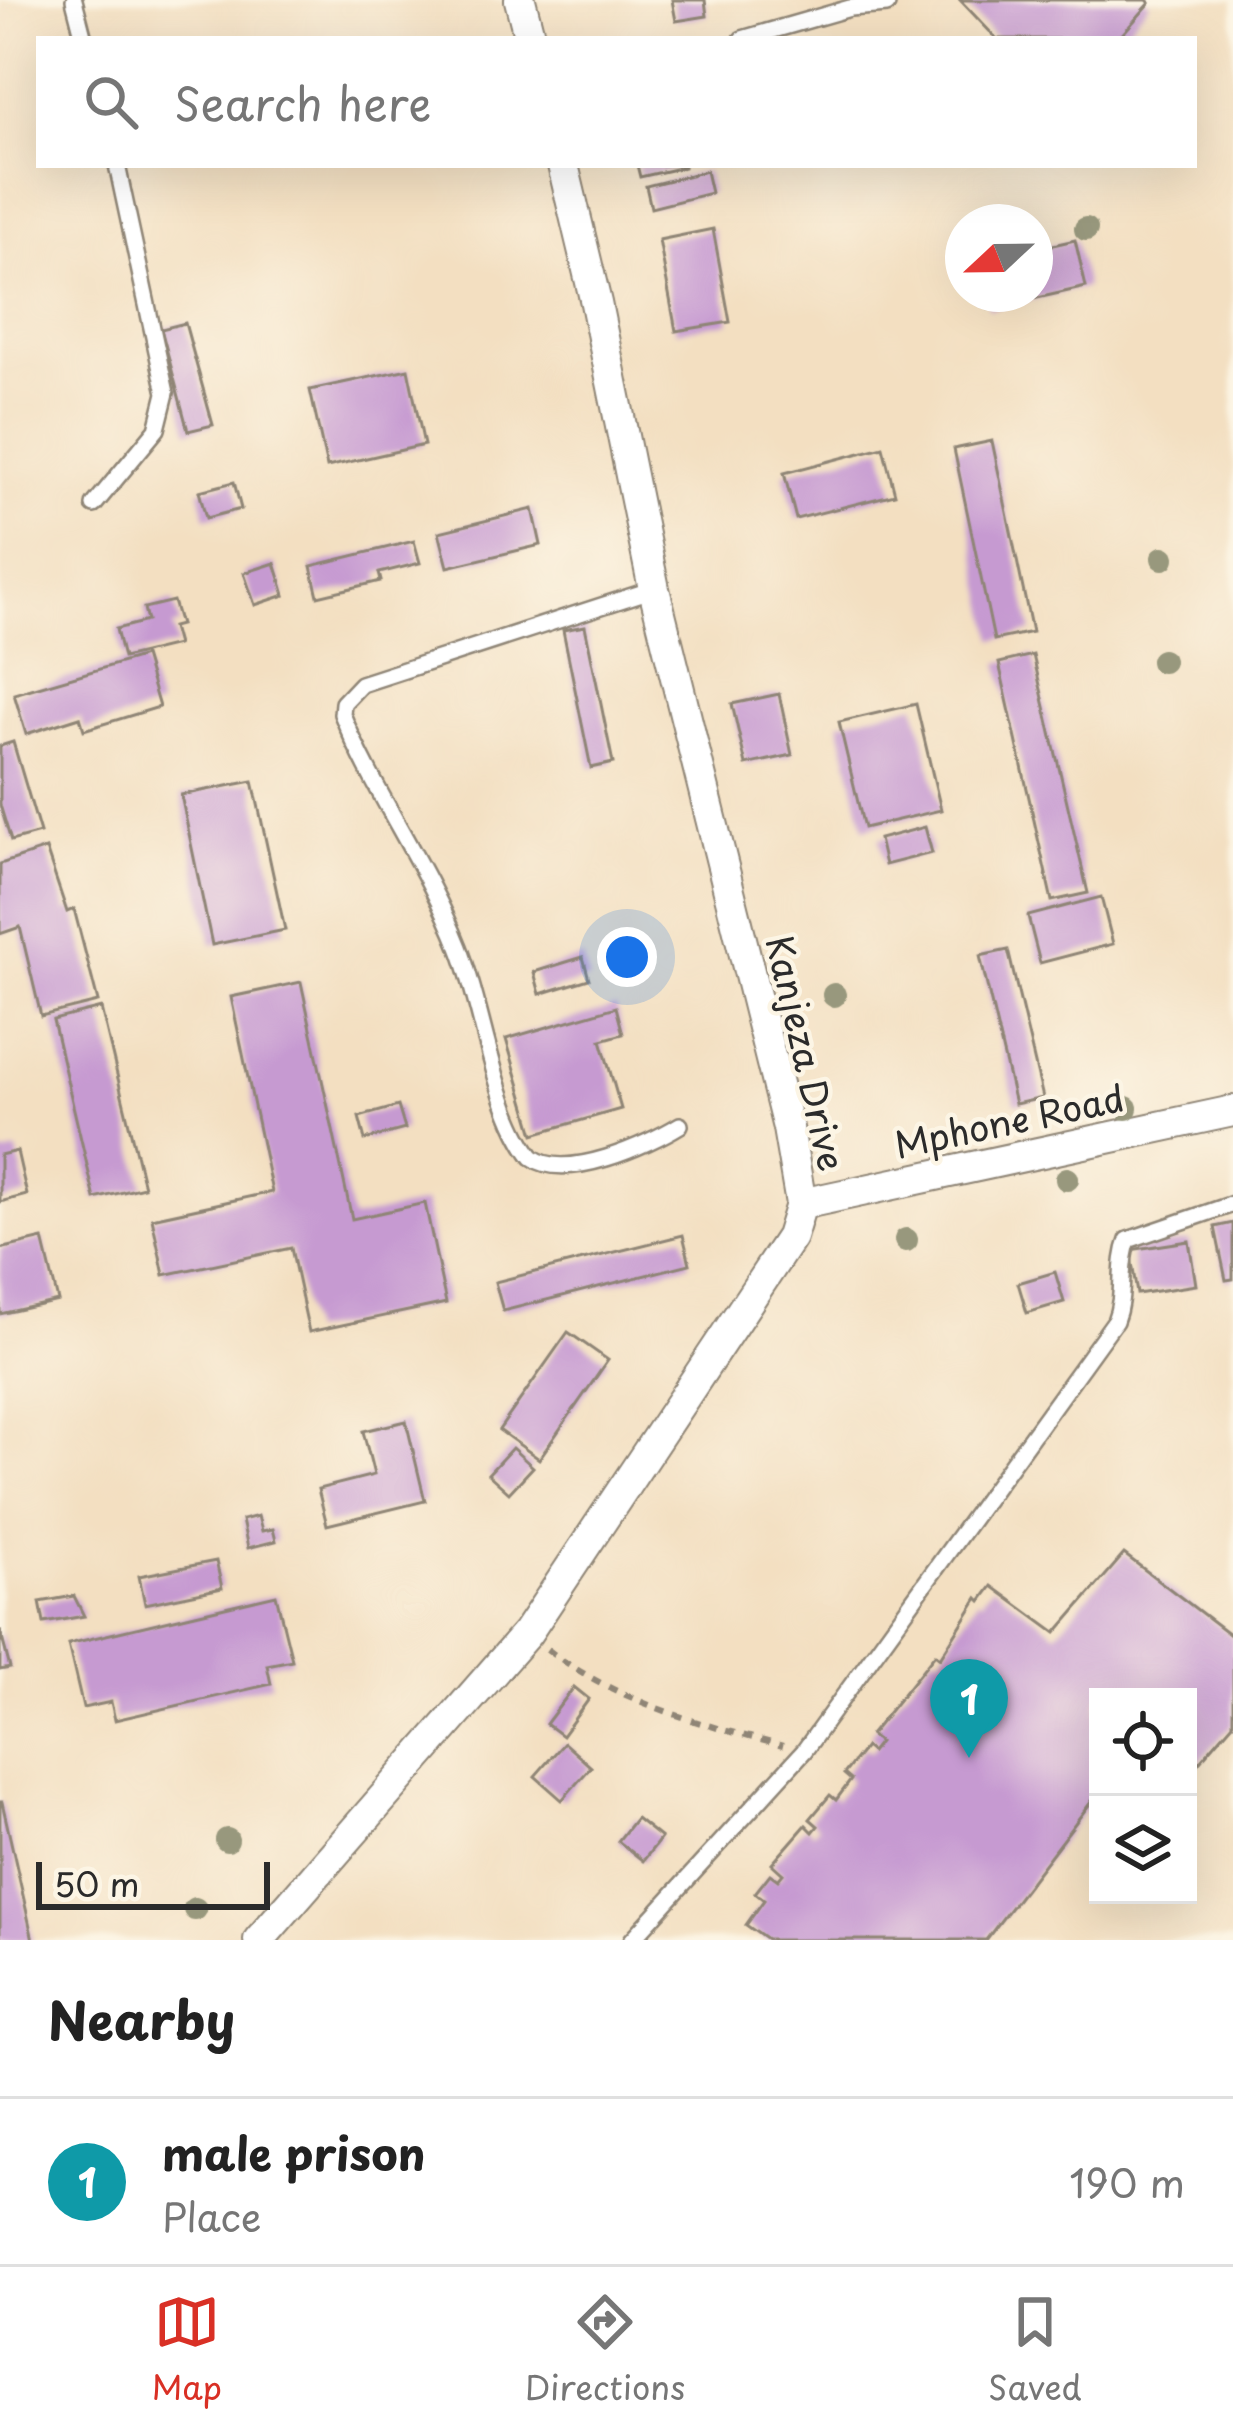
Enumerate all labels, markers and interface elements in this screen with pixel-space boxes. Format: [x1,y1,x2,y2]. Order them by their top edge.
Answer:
search box [36,36,1197,168]
text: Search here [174,68,431,136]
icon: search [78,69,144,135]
north arrow [945,204,1053,312]
your location [597,927,657,987]
street label: Kanjeza Drive [754,930,860,1176]
street label: Mphone Road [889,1069,1129,1171]
pin: 1 [930,1659,1008,1758]
map controls [1089,1688,1197,1904]
button: locate [1089,1688,1197,1796]
button: layers [1089,1796,1197,1904]
scale bar [36,1856,270,1909]
text: 50 m [54,1858,140,1908]
text: Nearby [48,1980,235,2057]
text: male prison [162,2118,425,2186]
text: 1 [78,2152,96,2211]
text: 190 m [1069,2152,1185,2211]
text: Place [162,2186,262,2245]
tab: Map [151,2289,222,2411]
tab: Directions [525,2289,685,2411]
tab: Saved [988,2289,1082,2411]

